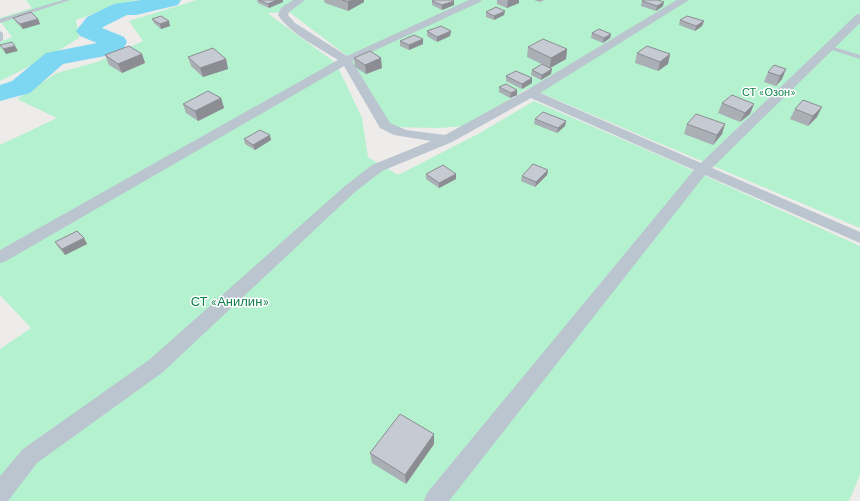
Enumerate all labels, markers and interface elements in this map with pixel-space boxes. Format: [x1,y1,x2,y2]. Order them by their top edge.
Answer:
park label: СТ «Озон» [742,85,796,98]
park label: СТ «Анилин» [191,293,269,309]

